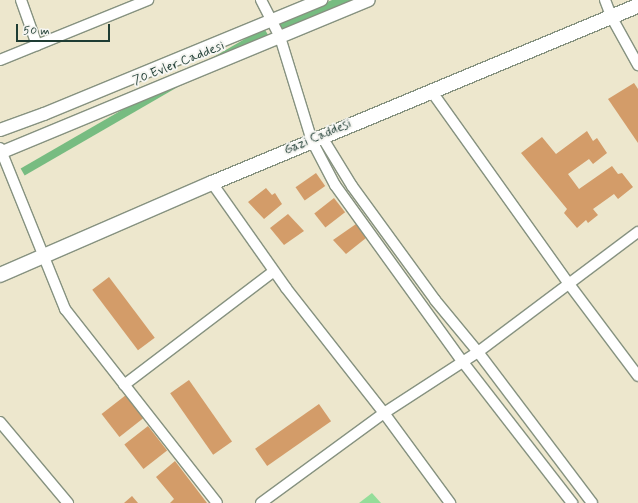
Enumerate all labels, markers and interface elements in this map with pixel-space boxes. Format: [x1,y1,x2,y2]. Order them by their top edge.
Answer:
scale bar [18,16,112,42]
text: 50 m [23,23,50,39]
street label: 70 Evler Caddesi [132,39,226,89]
street label: Gazi Caddesi [282,117,354,159]

